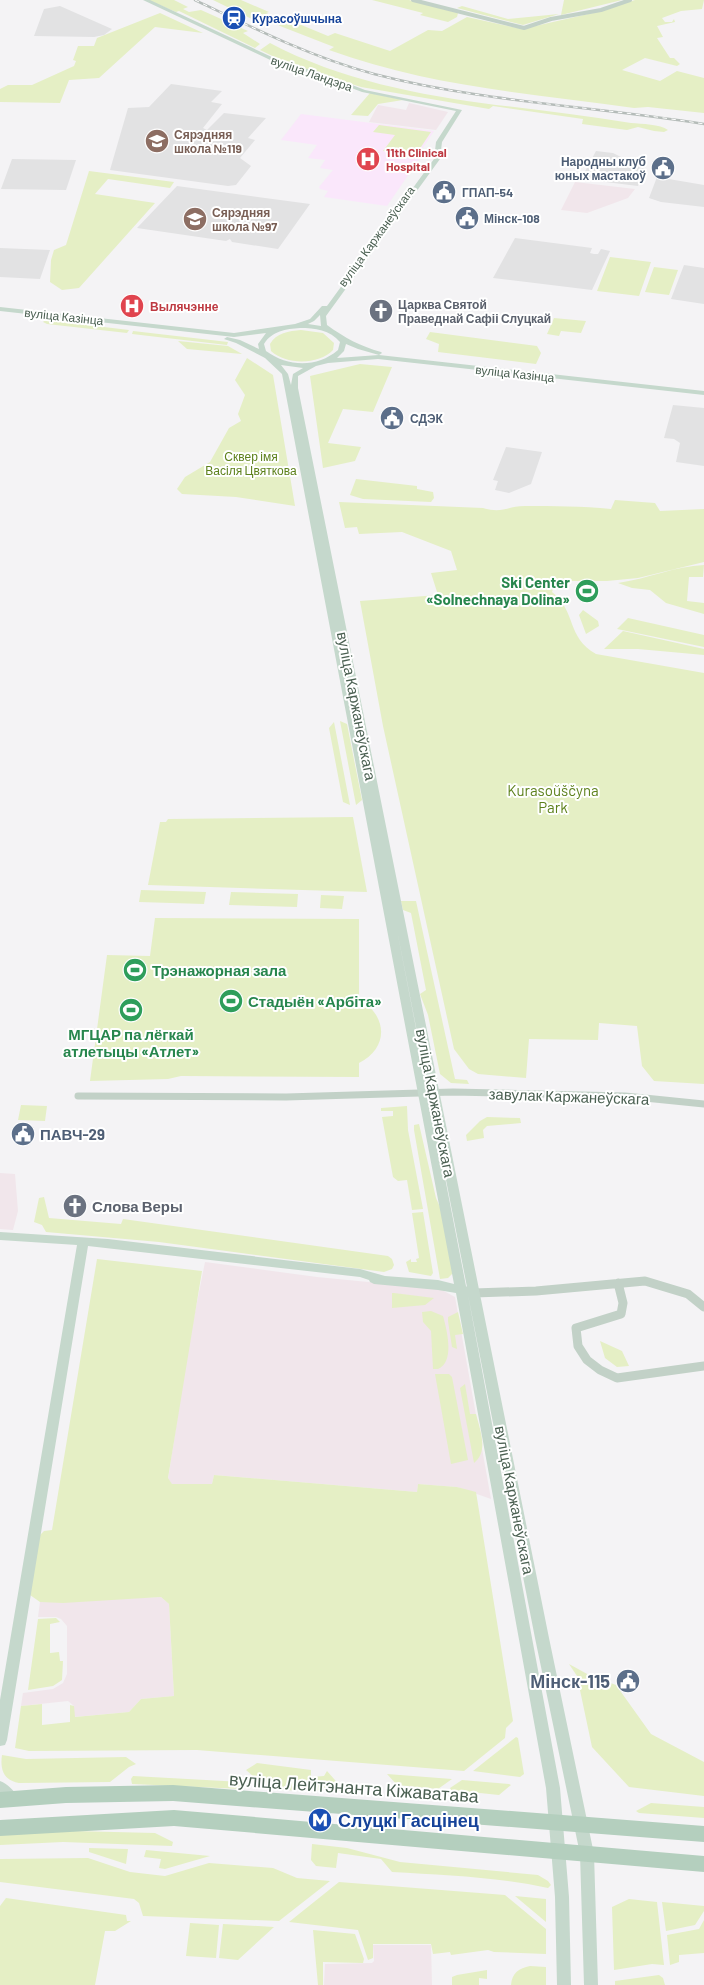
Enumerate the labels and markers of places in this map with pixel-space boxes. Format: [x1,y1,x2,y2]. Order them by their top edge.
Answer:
station icon: Курасоўшчына [221,5,247,31]
place label: Курасоўшчына [252,11,342,26]
place label: Сярэдняя школа №119 [174,127,242,155]
school or university icon: Сярэдняя школа №119 [144,128,170,154]
place label: 11th Clinical Hospital [386,145,447,173]
hospital icon: 11th Clinical Hospital [355,146,381,172]
place label: Народны клуб юных мастакоў [555,154,646,183]
public building icon: Народны клуб юных мастакоў [650,155,676,181]
public building icon: ГПАП-54 [431,179,457,205]
place label: ГПАП-54 [462,185,513,199]
place label: Сярэдняя школа №97 [212,205,277,233]
public building icon: Мінск-108 [454,205,480,231]
school or university icon: Сярэдняя школа №97 [182,206,208,232]
place label: Мінск-108 [484,211,540,225]
hospital icon: Вылячэнне [119,293,145,319]
place label: Царква Святой Праведнай Сафіі Слуцкай [398,297,551,326]
church icon: Царква Святой Праведнай Сафіі Слуцкай [368,298,394,324]
place label: Вылячэнне [150,299,219,313]
public building icon: СДЭК [379,405,405,431]
place label: СДЭК [410,411,444,426]
place label: Ski Center «Solnechnaya Dolina» [426,573,570,608]
sports icon: Ski Center «Solnechnaya Dolina» [574,578,600,604]
sports icon: Трэнажорная зала [122,957,148,983]
place label: Трэнажорная зала [152,961,287,979]
sports icon: Стадыён «Арбіта» [218,988,244,1014]
place label: Стадыён «Арбіта» [248,992,382,1010]
sports icon: МГЦАР па лёгкай атлетыцы «Атлет» [118,997,144,1023]
place label: МГЦАР па лёгкай атлетыцы «Атлет» [63,1025,199,1060]
public building icon: ПАВЧ-29 [10,1121,36,1147]
place label: ПАВЧ-29 [40,1125,105,1143]
church icon: Слова Веры [62,1193,88,1219]
place label: Слова Веры [92,1197,183,1215]
public building icon: Мінск-115 [615,1668,641,1694]
place label: Мінск-115 [530,1670,610,1692]
metro station icon: Слуцкі Гасцінец [307,1807,333,1833]
place label: Слуцкі Гасцінец [338,1809,479,1831]

